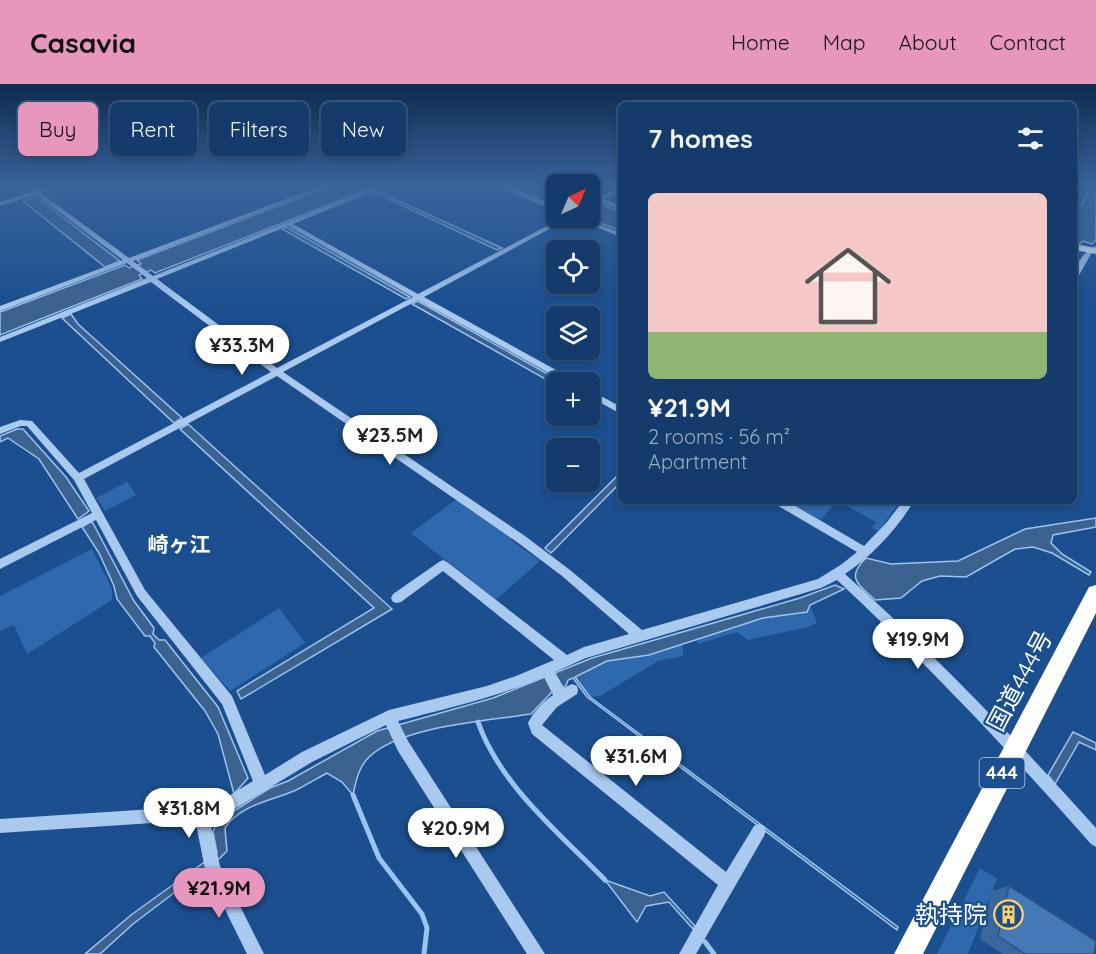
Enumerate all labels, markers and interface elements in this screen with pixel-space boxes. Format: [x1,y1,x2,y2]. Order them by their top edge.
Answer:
text: Casavia [30,25,136,60]
text: Home [731,29,790,55]
text: Map [823,29,866,55]
text: About [899,29,957,55]
text: Contact [990,29,1066,55]
chip: Buy [18,102,98,156]
chip: Rent [110,102,197,156]
chip: Filters [209,102,309,156]
chip: New [321,102,406,156]
text: 7 homes [648,122,753,155]
icon: filters [1014,122,1047,155]
north arrow [546,174,600,228]
map controls [546,174,600,492]
icon: home [794,232,902,340]
button: locate [546,240,600,294]
button: layers [546,306,600,360]
pin: ¥33.3M [193,325,291,376]
text: ¥33.3M [209,332,275,357]
button: + [546,372,600,426]
text: ¥21.9M [648,391,731,424]
pin: ¥23.5M [341,415,439,466]
text: ¥23.5M [357,422,423,447]
text: 2 rooms · 56 m² [648,424,790,449]
button: − [546,438,600,492]
text: Apartment [648,449,748,474]
district label: 崎ヶ江 [148,531,211,557]
pin: ¥19.9M [869,619,967,670]
street label: 国道444号 [980,625,1058,736]
text: ¥19.9M [887,626,949,651]
pin: ¥31.6M [587,736,685,787]
text: ¥31.6M [605,743,667,768]
road number: 444 [980,758,1024,788]
pin: ¥31.8M [140,788,238,839]
text: ¥31.8M [158,795,220,820]
pin: ¥20.9M [407,808,505,859]
text: ¥20.9M [422,815,490,840]
pin: ¥21.9M [170,868,268,919]
text: ¥21.9M [187,875,251,900]
place label: 執持院 [915,899,987,929]
building icon: 執持院 [992,899,1024,931]

